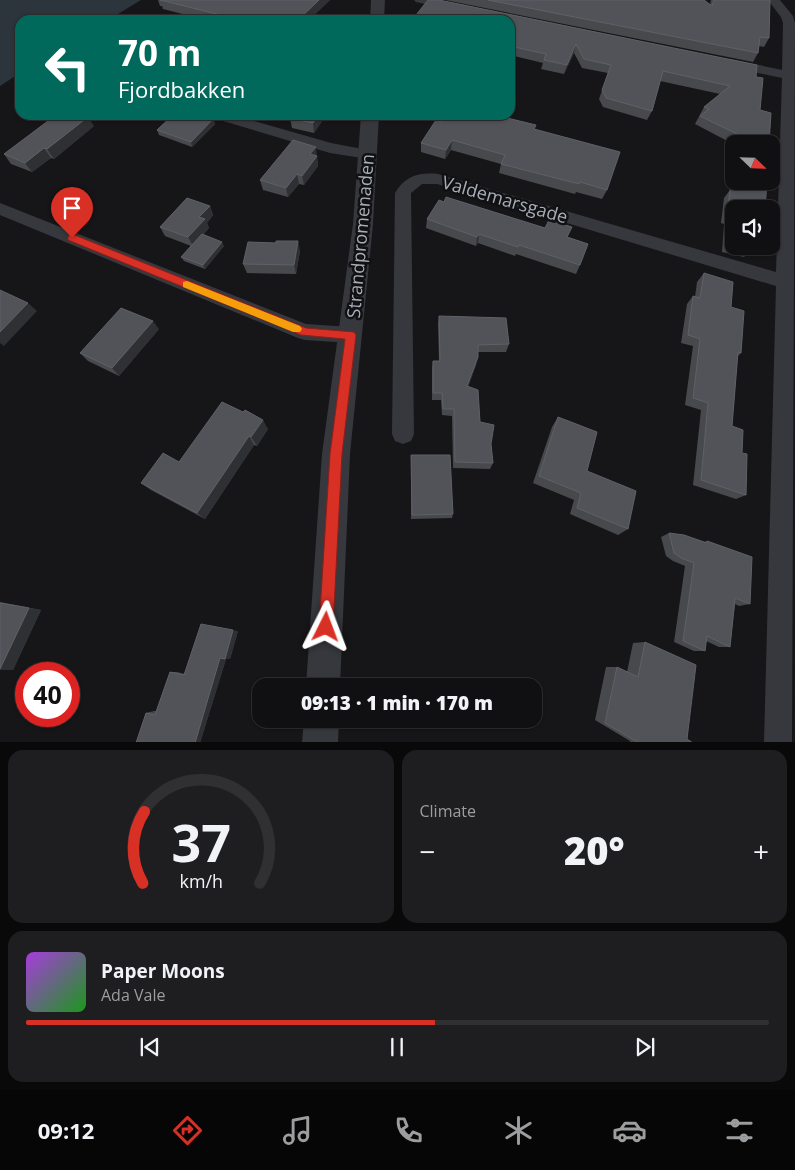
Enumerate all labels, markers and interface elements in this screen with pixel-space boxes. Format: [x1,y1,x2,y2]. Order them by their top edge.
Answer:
text: 70 m [118,29,201,76]
icon: left [35,35,100,100]
text: Fjordbakken [118,74,245,104]
north arrow [725,135,780,190]
map controls [725,135,780,255]
street label: Strandpromenaden [341,153,379,319]
street label: Valdemarsgade [439,170,571,228]
pin [51,187,93,238]
icon: arrive [58,194,86,222]
button: sound [725,200,780,255]
position arrow [299,600,351,652]
speed limit sign: 40 [15,662,80,727]
text: 09:13 · 1 min · 170 m [301,690,493,716]
text: Climate [420,800,476,822]
text: 37 [171,806,230,877]
text: 20° [564,824,625,876]
text: − [420,832,436,870]
text: + [753,832,769,870]
text: km/h [179,869,222,893]
text: Paper Moons [101,958,225,984]
text: Ada Vale [101,984,165,1006]
icon: previous [136,1033,164,1061]
icon: pause [383,1033,411,1061]
icon: next [631,1033,659,1061]
icon: directions [170,1113,205,1148]
icon: music [280,1113,315,1148]
icon: phone [391,1113,426,1148]
icon: climate [501,1113,536,1148]
icon: car [612,1113,647,1148]
icon: filters [722,1113,757,1148]
text: 09:12 [38,1115,94,1145]

